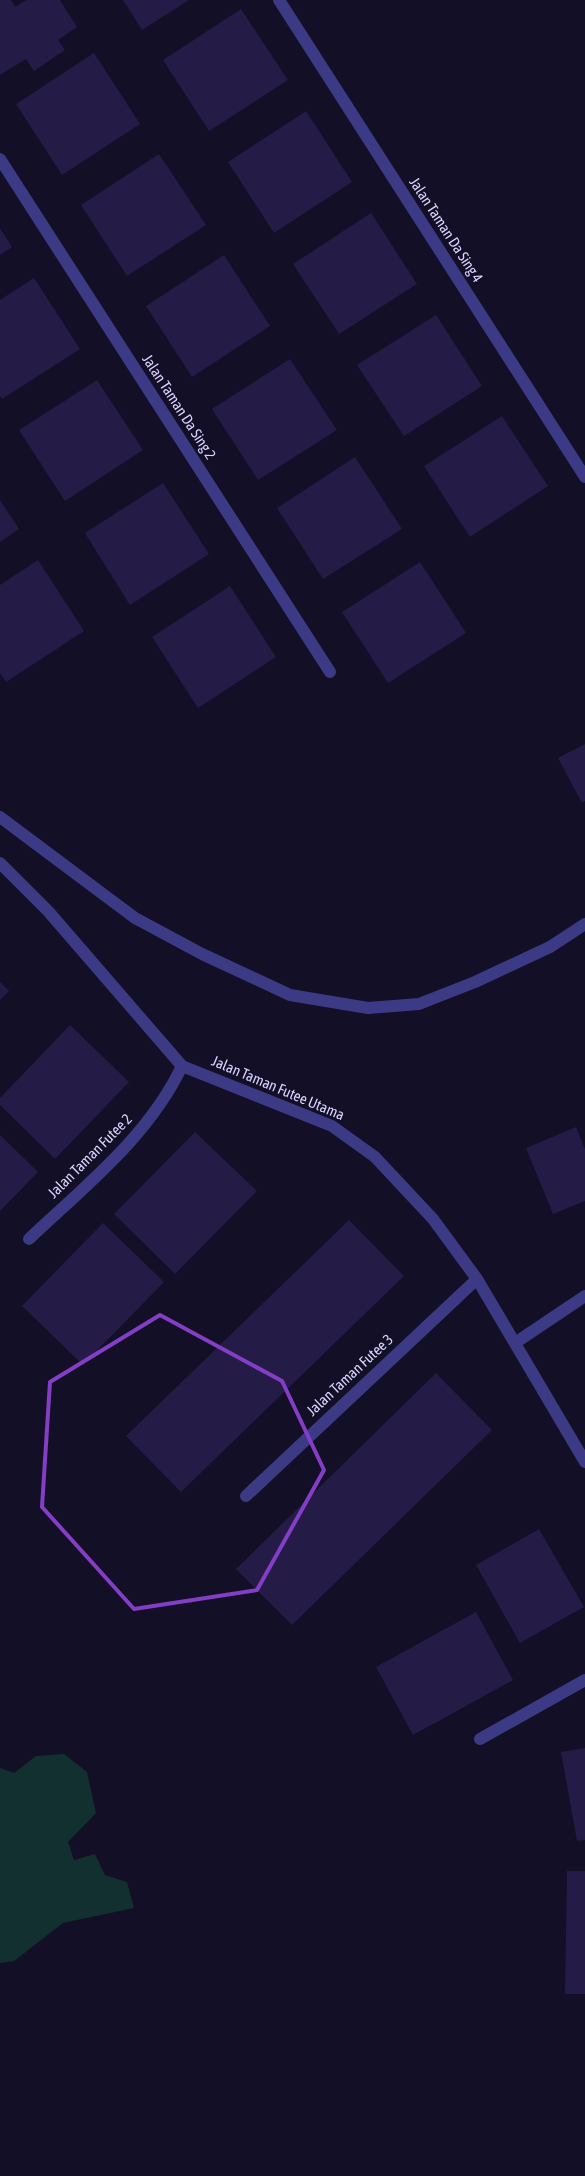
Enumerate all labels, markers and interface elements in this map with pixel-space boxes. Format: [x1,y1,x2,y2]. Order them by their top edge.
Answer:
street label: Jalan Taman Da Sing 4 [406,174,487,285]
street label: Jalan Taman Da Sing 2 [139,351,220,462]
street label: Jalan Taman Futee Utama [209,1052,347,1123]
street label: Jalan Taman Futee 2 [44,1110,135,1201]
street label: Jalan Taman Futee 3 [303,1330,396,1419]

